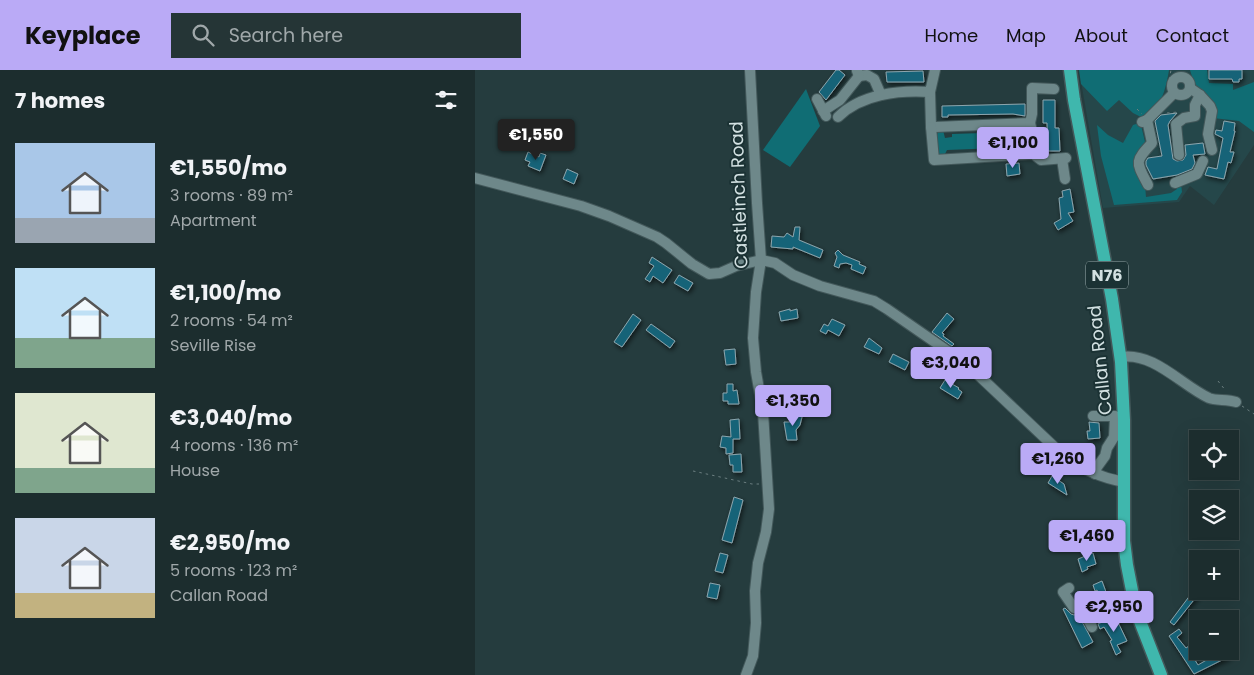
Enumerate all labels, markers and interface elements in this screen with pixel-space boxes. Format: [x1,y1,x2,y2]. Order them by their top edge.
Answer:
search box [171,13,521,58]
text: Keyplace [25,19,141,52]
icon: search [189,21,217,49]
text: Search here [229,22,343,49]
text: Home [924,23,978,48]
text: Map [1006,23,1046,48]
text: About [1074,23,1128,48]
text: Contact [1156,23,1229,48]
text: 7 homes [15,86,105,115]
icon: filters [432,86,460,114]
pin: €1,550 [495,118,577,161]
street label: Castleinch Road [723,121,754,269]
text: €1,550 [509,123,563,146]
pin: €1,100 [972,126,1054,169]
text: €1,100 [988,131,1038,154]
text: €1,550/mo [170,153,287,182]
icon: home [55,163,115,223]
text: 3 rooms · 89 m² [170,184,293,207]
text: Apartment [170,209,257,232]
road number: N76 [1086,262,1128,288]
text: €1,100/mo [170,278,281,307]
icon: home [55,288,115,348]
street label: Callan Road [1081,304,1118,416]
text: 2 rooms · 54 m² [170,309,293,332]
text: Seville Rise [170,334,256,357]
pin: €3,040 [910,346,992,389]
text: €3,040 [922,351,980,374]
pin: €1,350 [752,384,834,427]
text: €1,350 [766,389,820,412]
text: €3,040/mo [170,403,292,432]
icon: home [55,413,115,473]
map controls [1189,430,1239,660]
button: locate [1189,430,1239,480]
text: 4 rooms · 136 m² [170,434,298,457]
pin: €1,260 [1017,442,1099,485]
text: €1,260 [1031,447,1085,470]
text: House [170,459,220,482]
button: layers [1189,490,1239,540]
pin: €1,460 [1046,520,1128,562]
text: €1,460 [1060,524,1114,547]
text: €2,950/mo [170,528,290,557]
icon: home [55,538,115,598]
button: + [1189,550,1239,600]
text: 5 rooms · 123 m² [170,559,297,582]
text: Callan Road [170,584,268,607]
pin: €2,950 [1073,590,1155,633]
text: €2,950 [1085,595,1143,618]
button: − [1189,610,1239,660]

